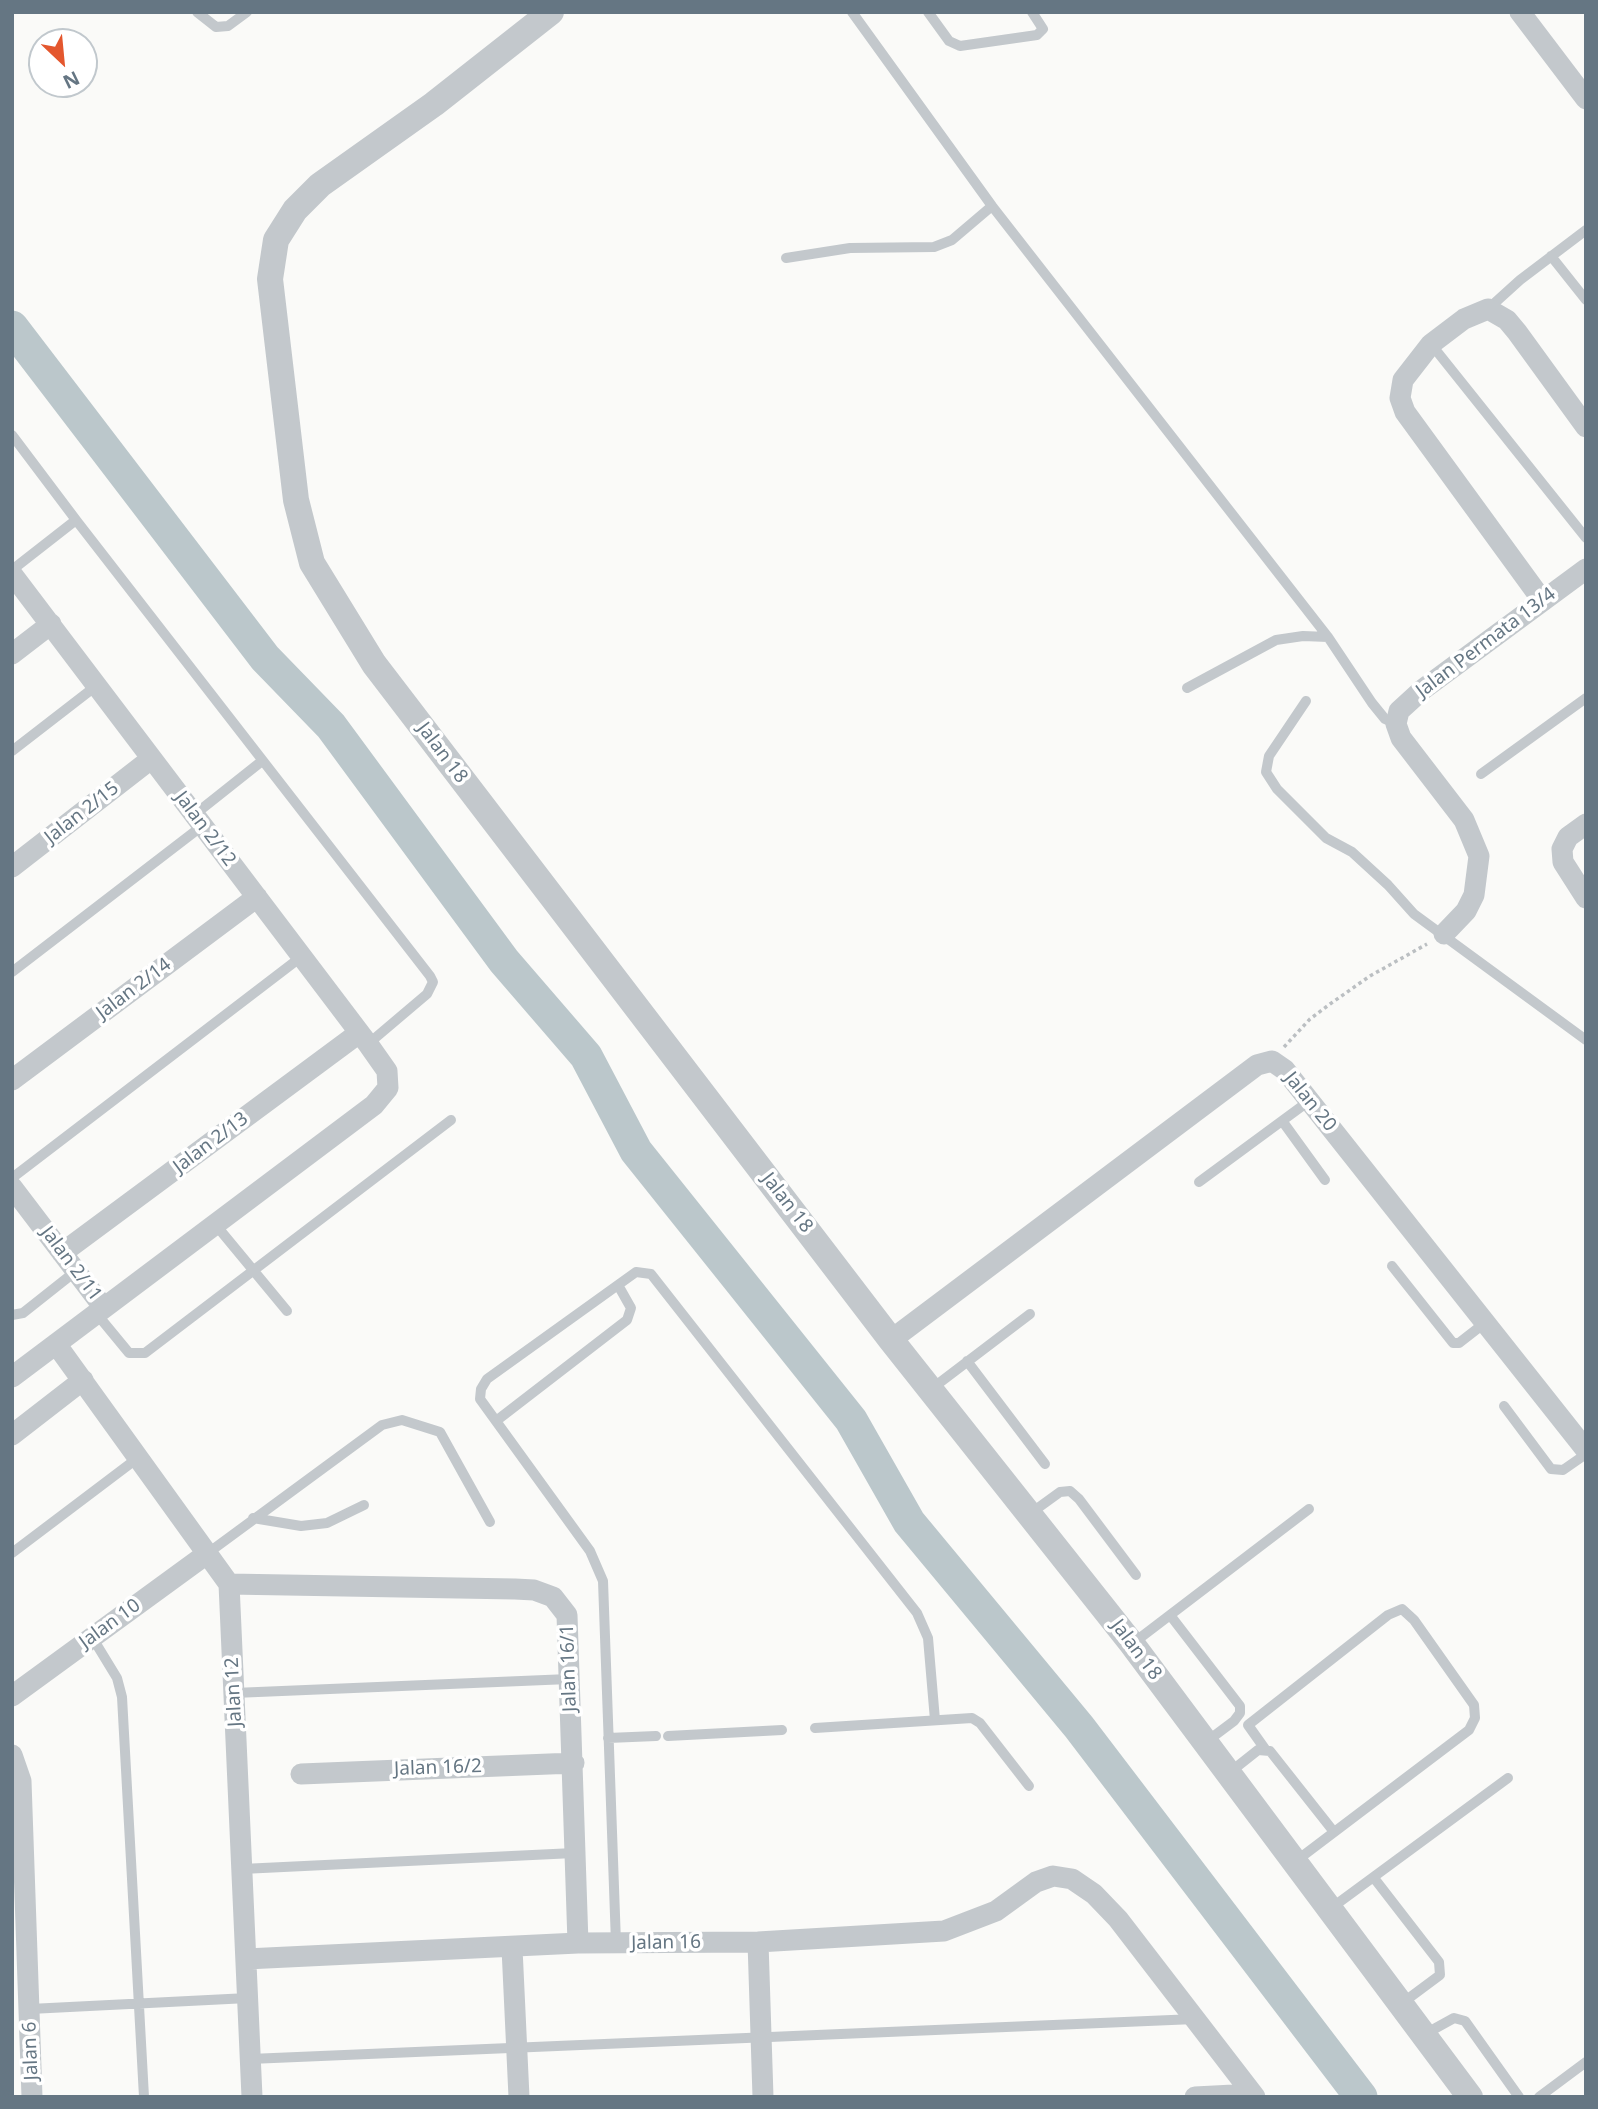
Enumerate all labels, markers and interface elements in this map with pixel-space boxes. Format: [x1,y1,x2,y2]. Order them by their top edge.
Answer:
north arrow [28,28,98,98]
text: N [59,65,84,95]
street label: Jalan Permata 13/4 [1412,583,1560,703]
street label: Jalan 18 [412,718,472,788]
street label: Jalan 2/15 [40,777,124,849]
street label: Jalan 2/12 [169,787,241,871]
street label: Jalan 2/14 [92,953,176,1025]
street label: Jalan 20 [1279,1068,1341,1136]
street label: Jalan 2/13 [169,1107,253,1179]
street label: Jalan 18 [757,1168,817,1238]
street label: Jalan 2/11 [35,1222,107,1306]
street label: Jalan 10 [75,1594,145,1654]
street label: Jalan 18 [1106,1615,1166,1685]
street label: Jalan 16/1 [556,1624,582,1712]
street label: Jalan 12 [221,1657,247,1727]
street label: Jalan 16/2 [394,1755,482,1781]
street label: Jalan 16 [631,1931,701,1955]
street label: Jalan 6 [19,2021,43,2081]

